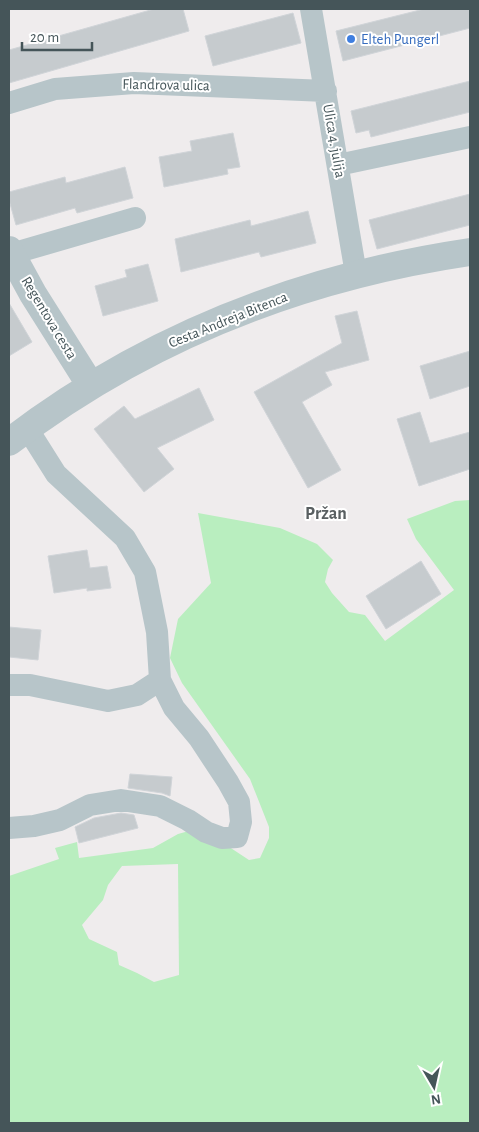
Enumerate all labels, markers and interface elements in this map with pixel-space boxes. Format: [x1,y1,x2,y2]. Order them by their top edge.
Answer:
scale bar [22,20,92,52]
text: 20 m [30,30,59,45]
place label: Elteh Pungerl [361,32,439,47]
marker: Elteh Pungerl [345,33,357,45]
street label: Flandrova ulica [122,77,210,93]
street label: Ulica 4. julija [320,103,348,179]
street label: Regentova cesta [18,274,80,362]
street label: Cesta Andreja Bitenca [166,289,290,351]
district label: Pržan [305,505,347,523]
north arrow [409,1062,459,1112]
text: N [430,1091,442,1107]

